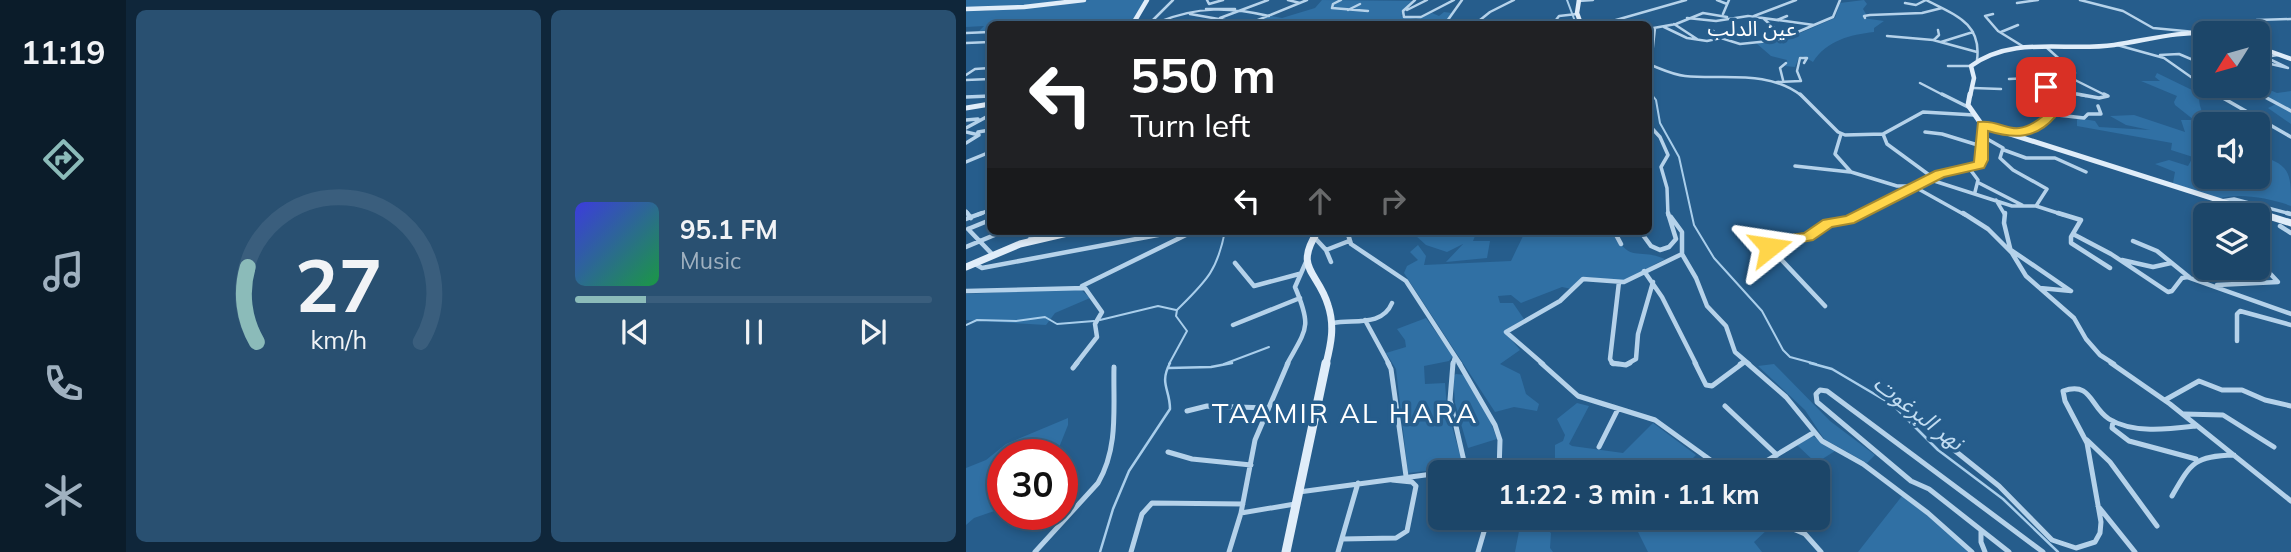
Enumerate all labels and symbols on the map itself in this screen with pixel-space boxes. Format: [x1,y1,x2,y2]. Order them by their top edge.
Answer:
district label: عين الدلب [1707,15,1797,41]
north arrow [2193,21,2270,98]
pin [2016,57,2076,117]
position arrow [1733,210,1807,284]
water label: نهر البرغوت [1868,368,1971,457]
district label: TAAMIR AL HARA [1212,395,1478,430]
speed limit sign: 30 [987,439,1078,530]

